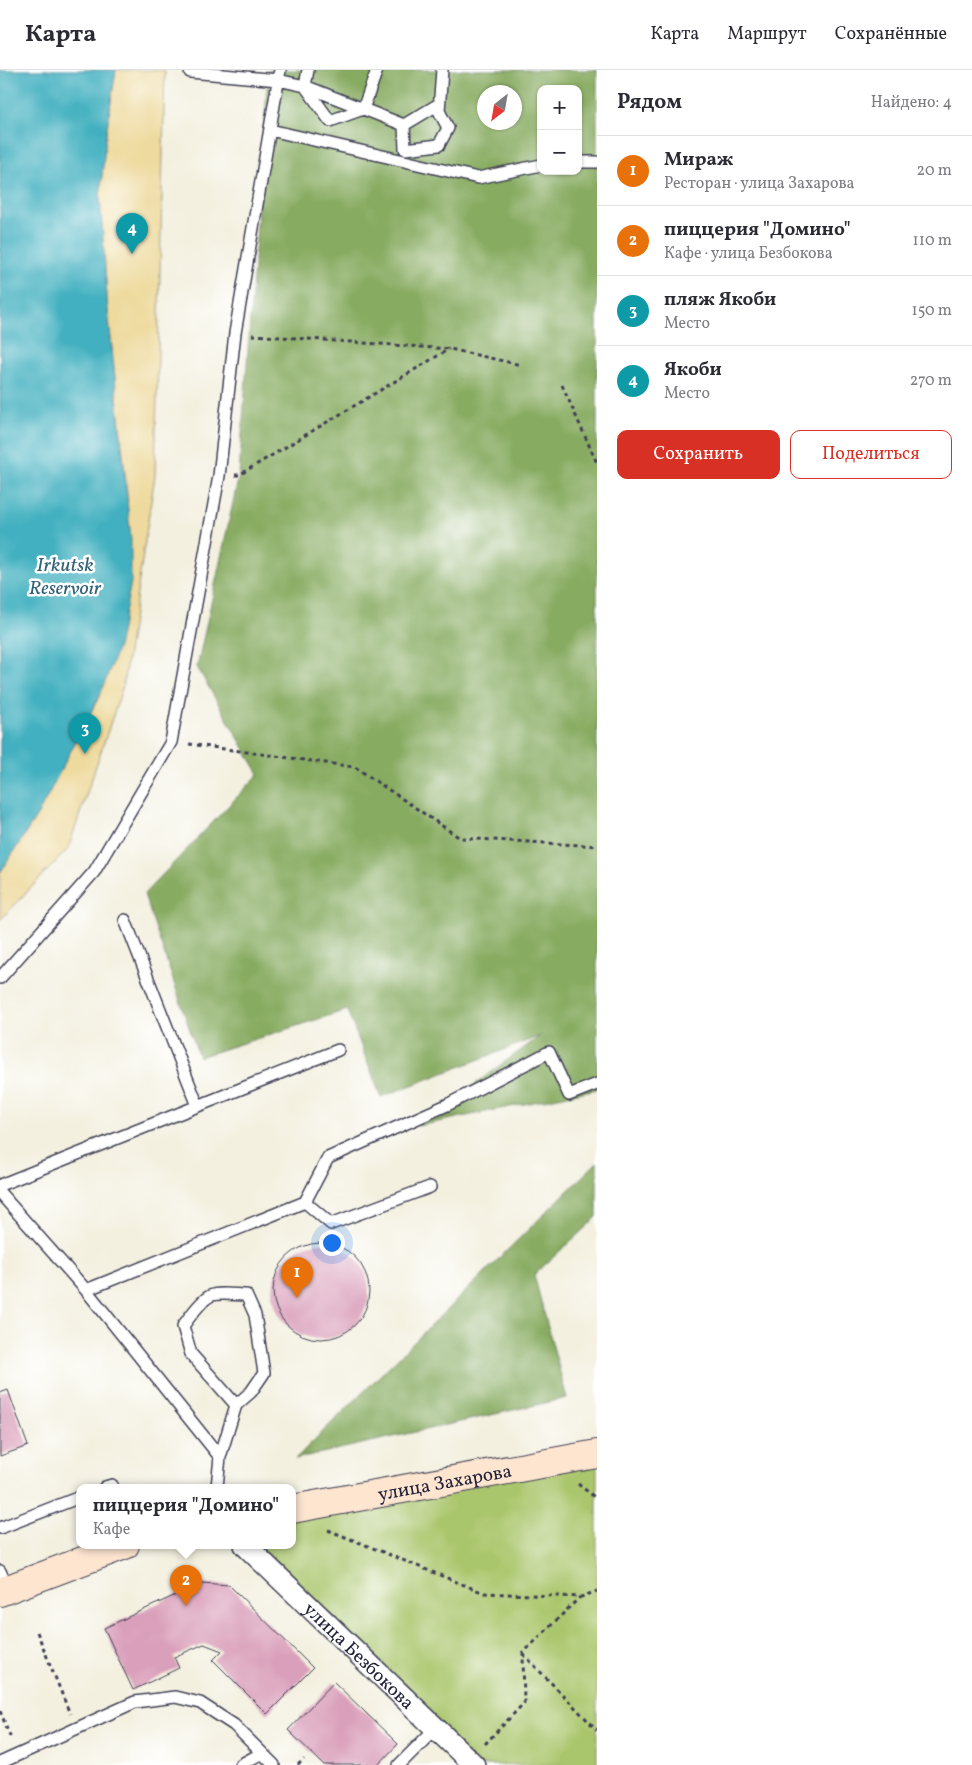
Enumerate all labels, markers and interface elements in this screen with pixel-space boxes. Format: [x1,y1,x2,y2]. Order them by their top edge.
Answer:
text: Карта [25,18,96,52]
text: Карта [650,22,699,47]
text: Маршрут [727,22,807,47]
text: Сохранённые [835,22,947,47]
north arrow [477,85,522,130]
map controls [537,85,582,175]
button: + [537,85,582,130]
text: Рядом [617,88,682,117]
text: Найдено: 4 [871,92,952,114]
button: − [537,130,582,175]
text: Мираж [664,147,734,173]
text: 1 [630,160,636,182]
text: 20 m [917,160,952,182]
text: Ресторан · улица Захарова [664,173,855,195]
pin: 4 [116,213,148,254]
text: пиццерия "Домино" [664,217,851,243]
text: 2 [629,230,637,252]
text: 110 m [913,230,952,252]
text: Кафе · улица Безбокова [664,243,833,265]
text: пляж Якоби [664,287,776,313]
text: 3 [629,300,637,322]
text: 150 m [911,300,952,322]
text: Место [664,313,710,335]
text: Якоби [664,357,722,383]
text: 4 [628,370,638,392]
text: 270 m [910,370,952,392]
text: Место [664,383,710,405]
button: Сохранить [617,430,780,479]
button: Поделиться [790,430,952,479]
water label: Irkutsk Reservoir [29,552,102,603]
pin: 3 [69,713,101,754]
your location [319,1230,345,1256]
pin: 1 [281,1257,313,1298]
street label: улица Захарова [376,1459,514,1508]
popup [76,1484,296,1549]
text: пиццерия "Домино" [93,1493,279,1519]
text: Кафе [93,1519,130,1541]
pin: 2 [170,1565,202,1606]
street label: улица Безбокова [297,1597,420,1716]

